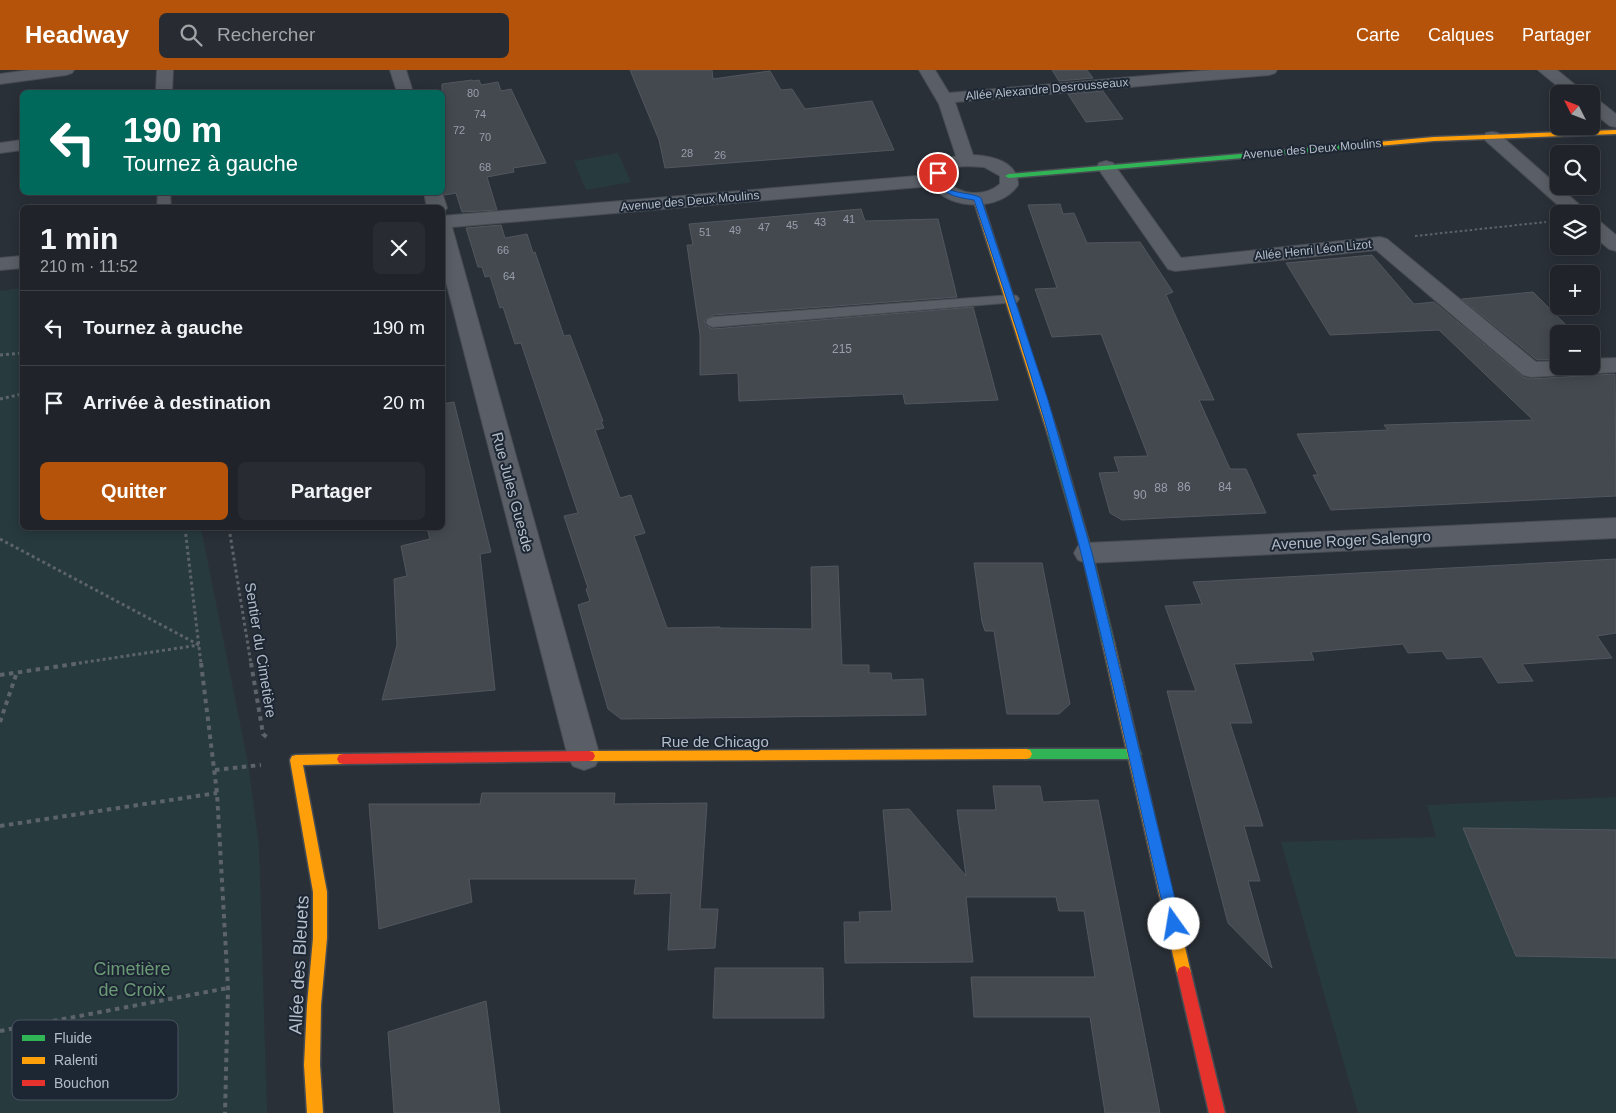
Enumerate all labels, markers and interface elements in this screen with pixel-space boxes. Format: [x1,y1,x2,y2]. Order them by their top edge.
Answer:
search box [159,13,509,58]
text: Headway [25,21,129,48]
icon: search [177,21,205,49]
text: Rechercher [217,24,315,45]
text: Carte [1356,25,1400,45]
text: Calques [1428,25,1494,45]
text: Partager [1522,25,1591,45]
street label: Allée Alexandre Desrousseaux [965,75,1129,103]
north arrow [1550,85,1600,135]
map controls [1550,85,1600,375]
house number: 80 [467,87,479,99]
house number: 74 [474,108,486,120]
icon: left [40,110,105,175]
text: 190 m [123,110,222,149]
house number: 72 [453,124,465,136]
house number: 70 [479,131,491,143]
street label: Avenue des Deux Moulins [1242,136,1382,162]
button: search [1550,145,1600,195]
house number: 28 [681,147,693,159]
house number: 26 [714,149,726,161]
text: Tournez à gauche [123,151,298,176]
pin [917,152,959,194]
icon: arrive [924,159,952,187]
house number: 68 [479,161,491,173]
street label: Avenue des Deux Moulins [620,188,760,214]
button: layers [1550,205,1600,255]
house number: 41 [843,213,855,225]
house number: 43 [814,216,826,228]
house number: 45 [786,219,798,231]
house number: 47 [758,221,770,233]
text: 1 min [40,222,118,255]
button: close [373,222,425,274]
house number: 49 [729,224,741,236]
house number: 51 [699,226,711,238]
street label: Allée Henri Léon Lizot [1254,237,1373,263]
house number: 66 [497,244,509,256]
text: 210 m · 11:52 [40,258,138,275]
button: + [1550,265,1600,315]
house number: 64 [503,270,515,282]
icon: left [40,314,68,342]
text: Tournez à gauche [83,317,243,338]
text: 190 m [372,317,425,338]
button: − [1550,325,1600,375]
house number: 215 [832,342,852,356]
icon: arrive [40,389,68,417]
text: Arrivée à destination [83,392,271,413]
text: 20 m [383,392,425,413]
street label: Rue Jules Guesde [489,430,537,554]
button: Quitter [40,462,228,520]
button: Partager [238,462,425,520]
house number: 86 [1177,480,1191,494]
house number: 84 [1218,480,1232,494]
house number: 88 [1154,481,1168,495]
house number: 90 [1133,488,1147,502]
street label: Avenue Roger Salengro [1271,527,1431,553]
street label: Sentier du Cimetière [242,581,280,719]
street label: Rue de Chicago [661,733,769,750]
street label: Allée des Bleuets [285,895,313,1035]
position arrow [1147,897,1199,949]
park label: Cimetière de Croix [93,959,171,1000]
legend [12,1020,178,1100]
text: Fluide [54,1030,92,1046]
text: Ralenti [54,1052,98,1068]
text: Bouchon [54,1075,109,1091]

